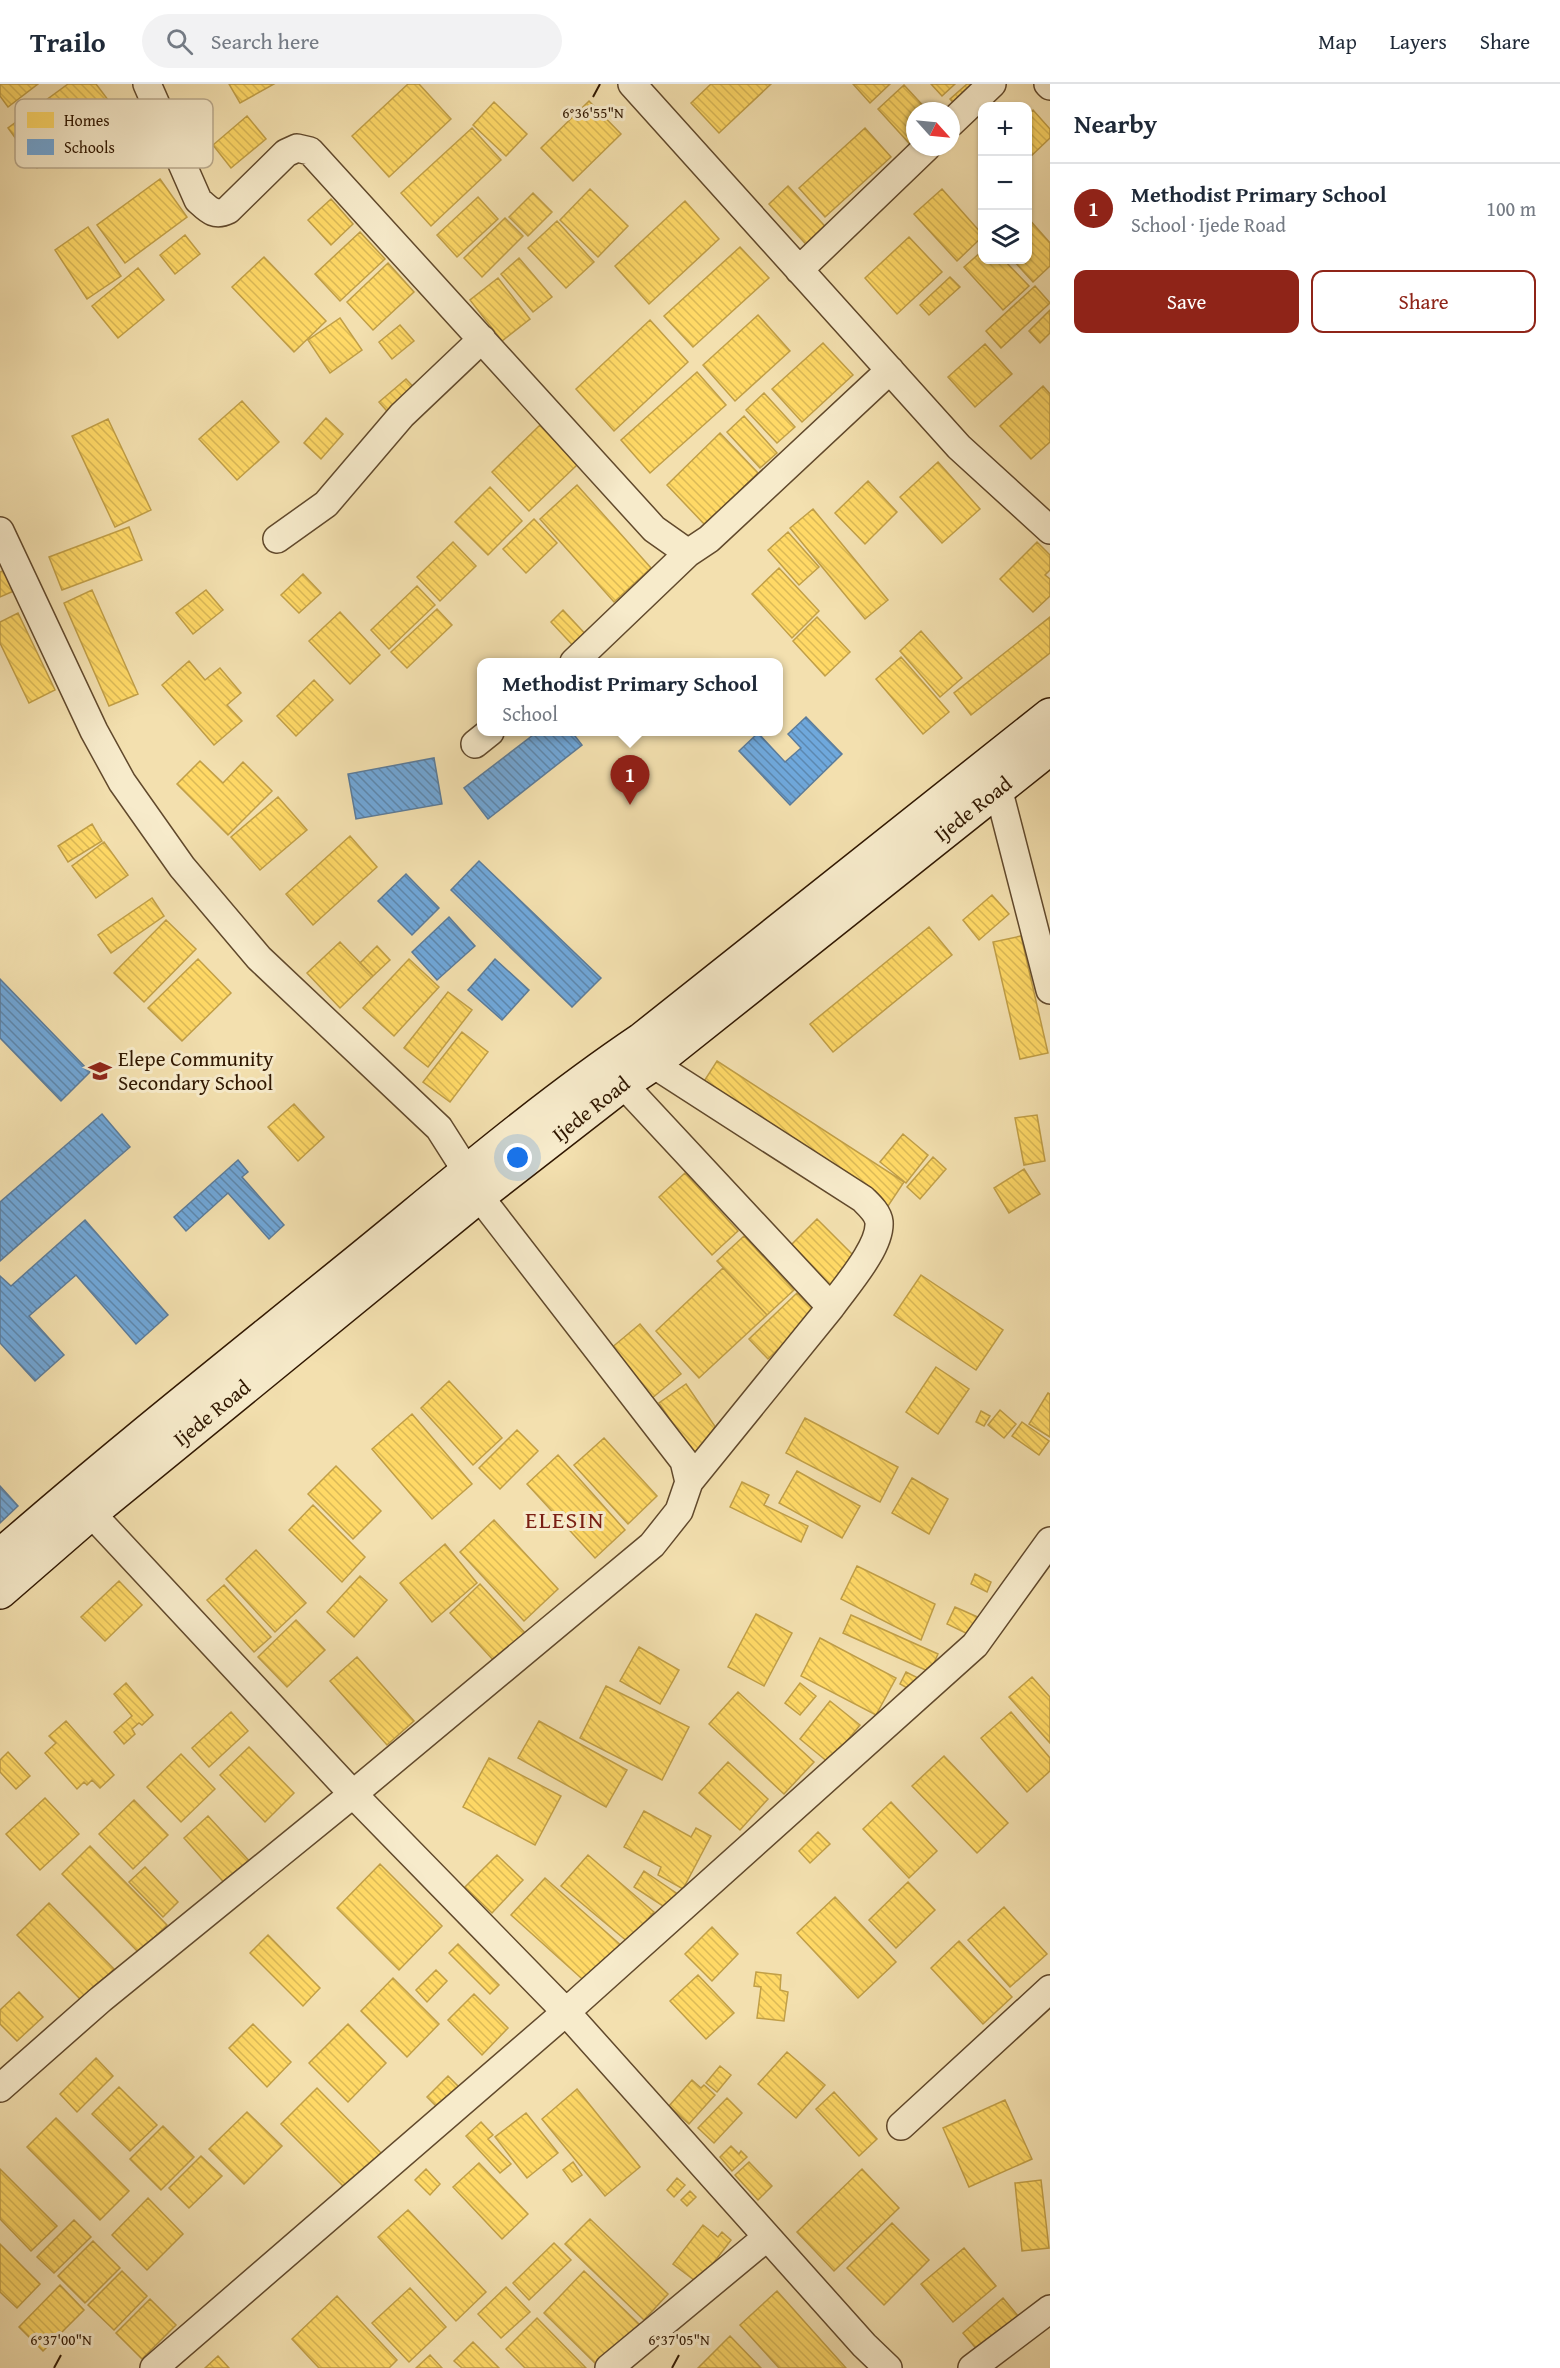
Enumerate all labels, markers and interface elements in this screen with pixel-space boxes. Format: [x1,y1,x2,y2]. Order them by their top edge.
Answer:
search box [142,14,562,68]
text: Trailo [30,21,106,62]
icon: search [163,25,196,58]
text: Search here [211,25,319,57]
text: Map [1318,26,1357,57]
text: Layers [1390,26,1447,57]
text: Share [1480,26,1530,57]
legend [15,99,213,168]
text: 6°36'55"N [562,102,624,123]
north arrow [906,102,960,156]
map controls [978,102,1032,264]
button: + [978,102,1032,156]
text: Nearby [1074,104,1157,143]
text: Homes [64,108,110,132]
text: Schools [64,135,115,159]
button: − [978,156,1032,210]
text: Methodist Primary School [1131,178,1387,210]
text: 1 [1088,194,1099,223]
text: 100 m [1486,194,1536,223]
button: layers [978,210,1032,264]
text: School · Ijede Road [1131,210,1286,239]
button: Save [1074,270,1299,333]
button: Share [1311,270,1536,333]
popup [477,658,783,736]
text: Methodist Primary School [502,667,758,699]
text: School [502,699,558,728]
pin: 1 [610,756,650,805]
street label: Ijede Road [927,768,1019,849]
place label: Elepe Community Secondary School [118,1043,274,1098]
school or university icon: Elepe Community Secondary School [87,1058,113,1084]
street label: Ijede Road [545,1068,637,1149]
your location [503,1143,532,1172]
street label: Ijede Road [166,1371,258,1453]
district label: ELESIN [525,1502,605,1537]
text: 6°37'00"N [30,2329,92,2350]
text: 6°37'05"N [648,2329,710,2350]

